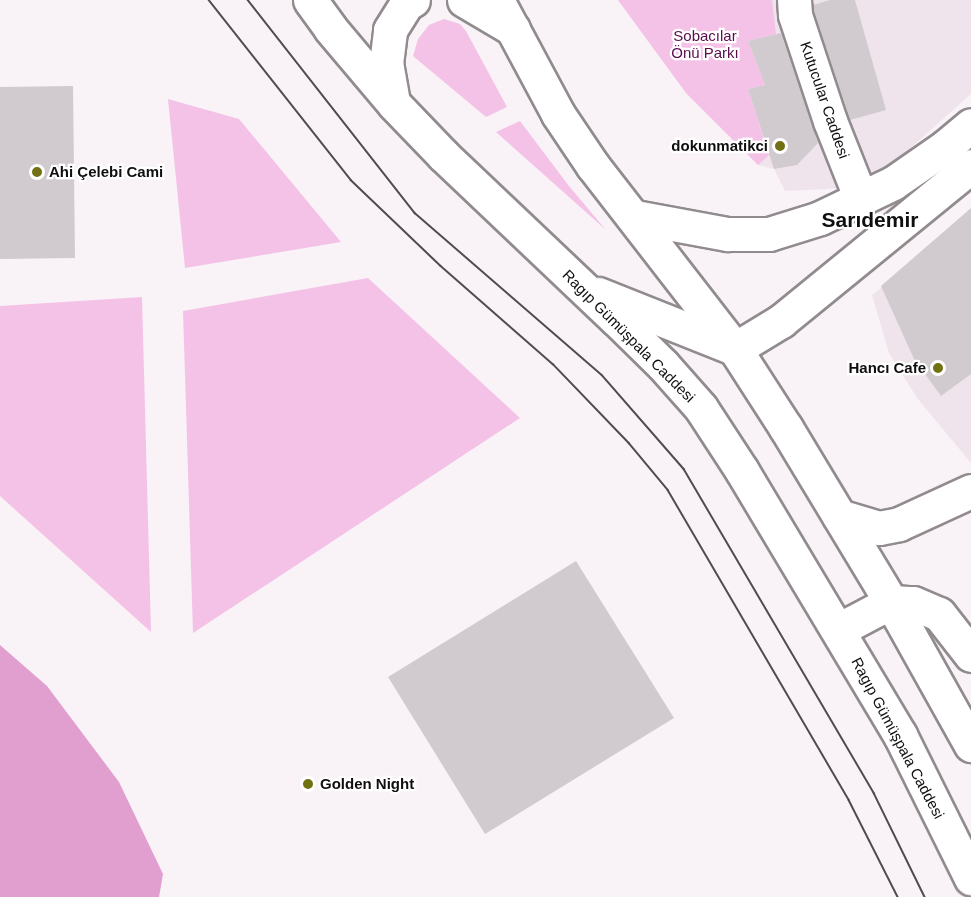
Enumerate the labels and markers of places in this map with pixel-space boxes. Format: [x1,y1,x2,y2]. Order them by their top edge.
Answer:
place label: dokunmatikci [671,137,768,155]
marker: dokunmatikci [773,139,787,153]
place label: Ahi Çelebi Cami [49,163,163,181]
marker: Ahi Çelebi Cami [30,165,44,179]
place label: Hancı Cafe [848,359,926,377]
marker: Hancı Cafe [931,361,945,375]
place label: Golden Night [320,775,414,793]
marker: Golden Night [301,777,315,791]

